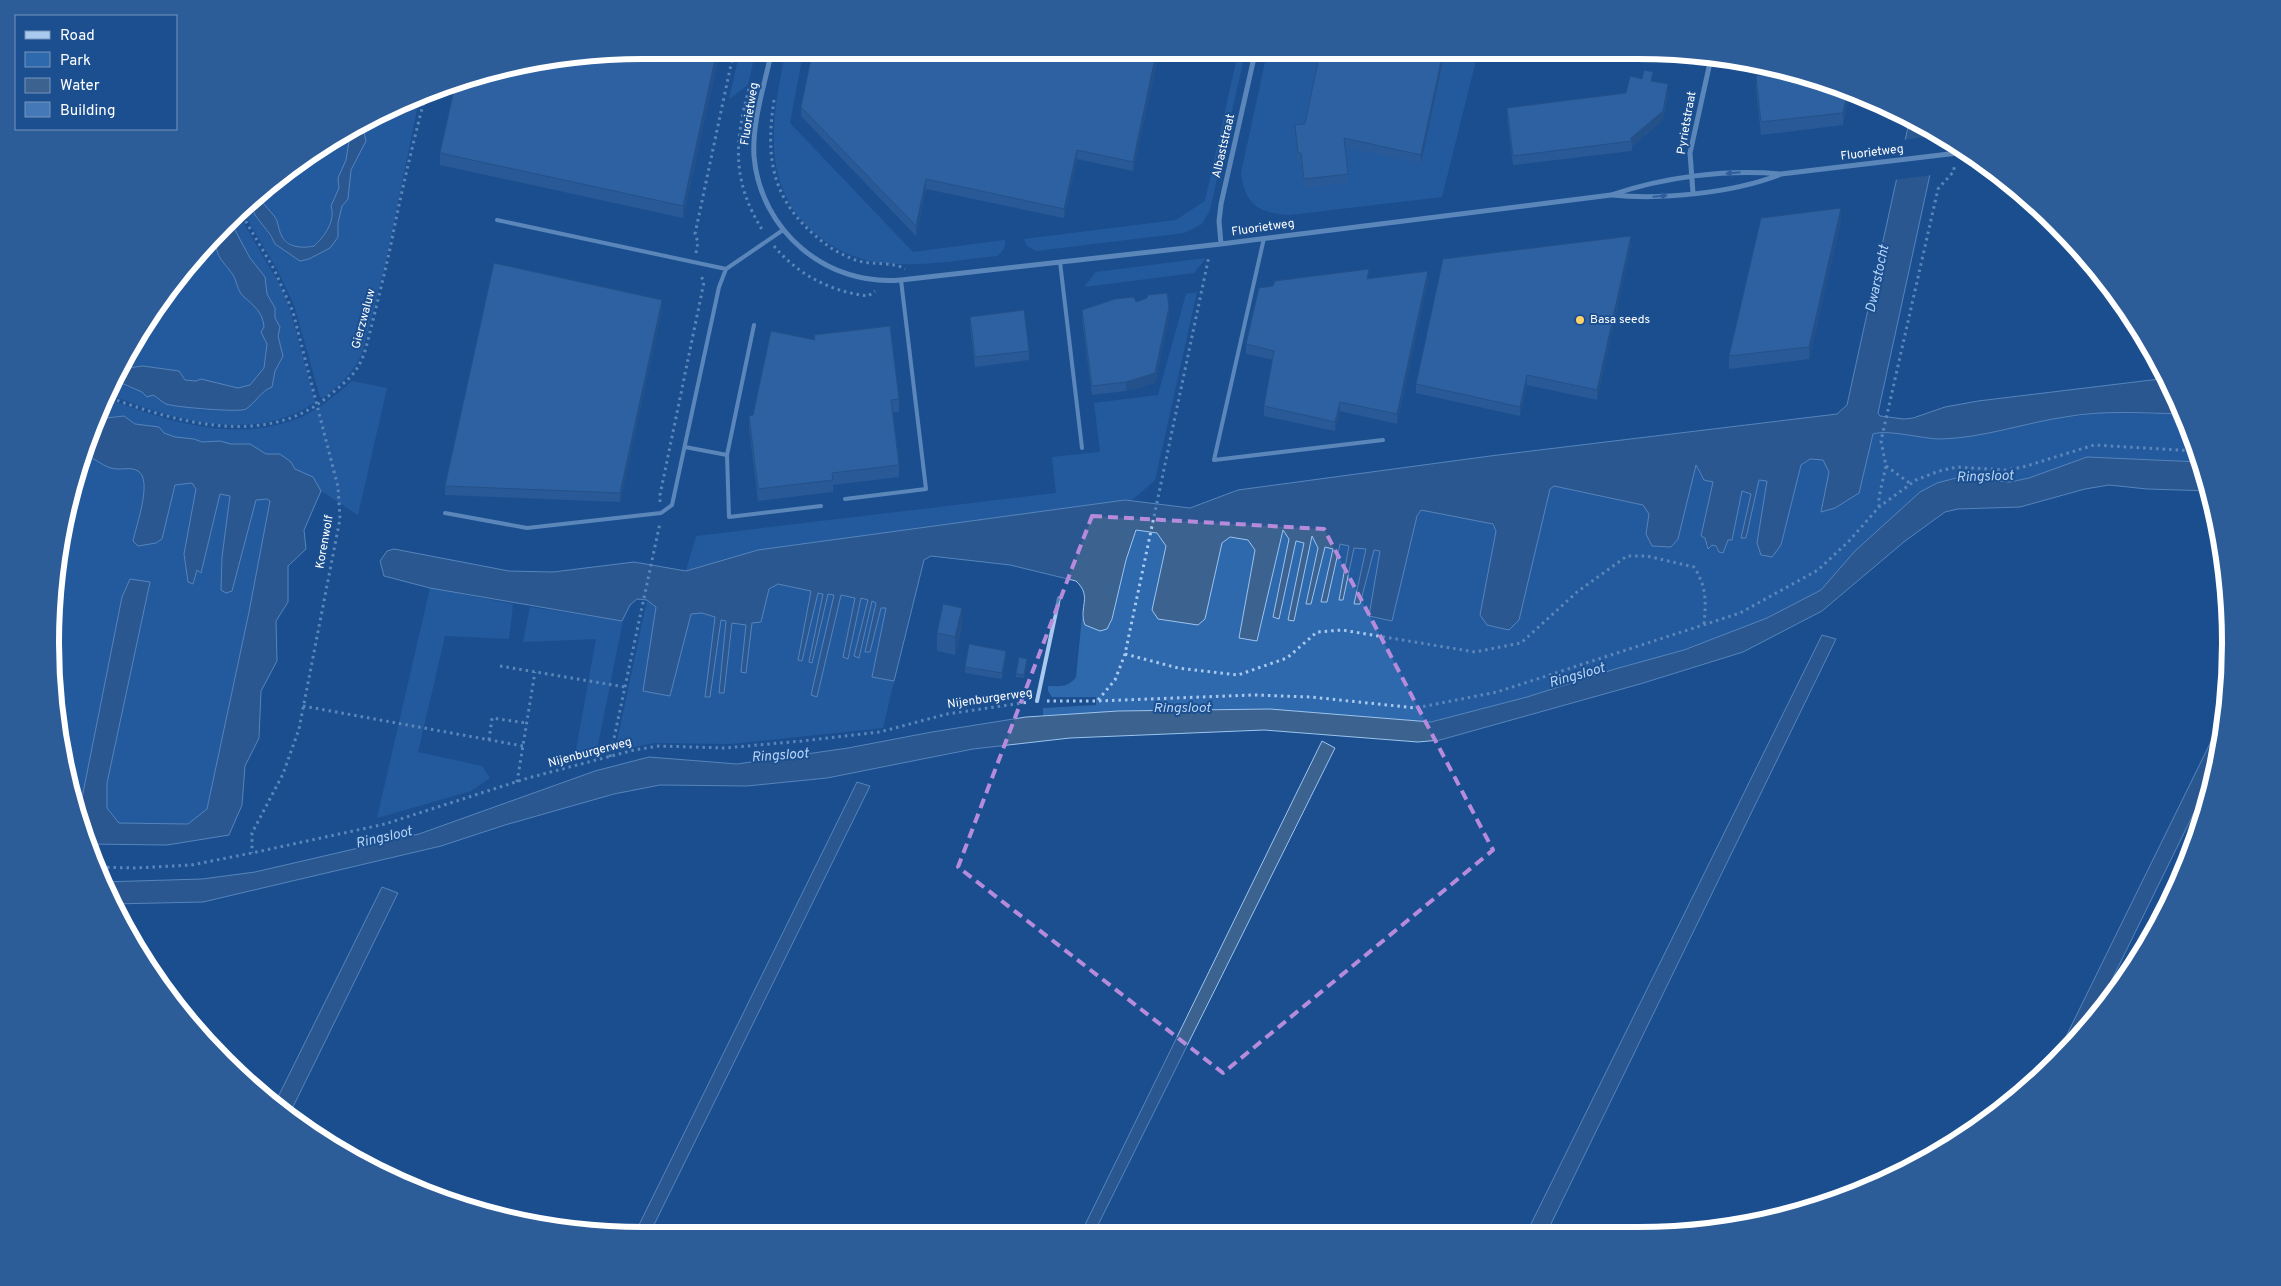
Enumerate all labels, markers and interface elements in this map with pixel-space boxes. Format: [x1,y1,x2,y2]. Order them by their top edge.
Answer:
legend [15,15,178,130]
text: Road [60,27,95,46]
text: Park [60,52,91,71]
text: Water [60,77,100,96]
street label: Fluorietweg [737,81,763,147]
street label: Pyrietstraat [1674,90,1700,156]
text: Building [60,102,115,121]
street label: Albaststraat [1209,112,1239,180]
street label: Fluorietweg [1840,141,1904,165]
one-way arrow [1725,170,1741,178]
one-way arrow [1652,192,1668,200]
street label: Fluorietweg [1230,216,1296,240]
water label: Dwarstocht [1863,243,1894,314]
street label: Gierzwaluw [348,287,380,351]
place label: Basa seeds [1590,312,1650,328]
marker: Basa seeds [1574,314,1586,326]
water label: Ringsloot [1956,467,2015,486]
street label: Korenwolf [312,514,338,570]
water label: Ringsloot [1547,660,1608,692]
street label: Nijenburgerweg [946,685,1034,713]
water label: Ringsloot [1153,700,1212,717]
street label: Nijenburgerweg [546,734,634,772]
water label: Ringsloot [751,745,810,766]
water label: Ringsloot [354,823,415,853]

